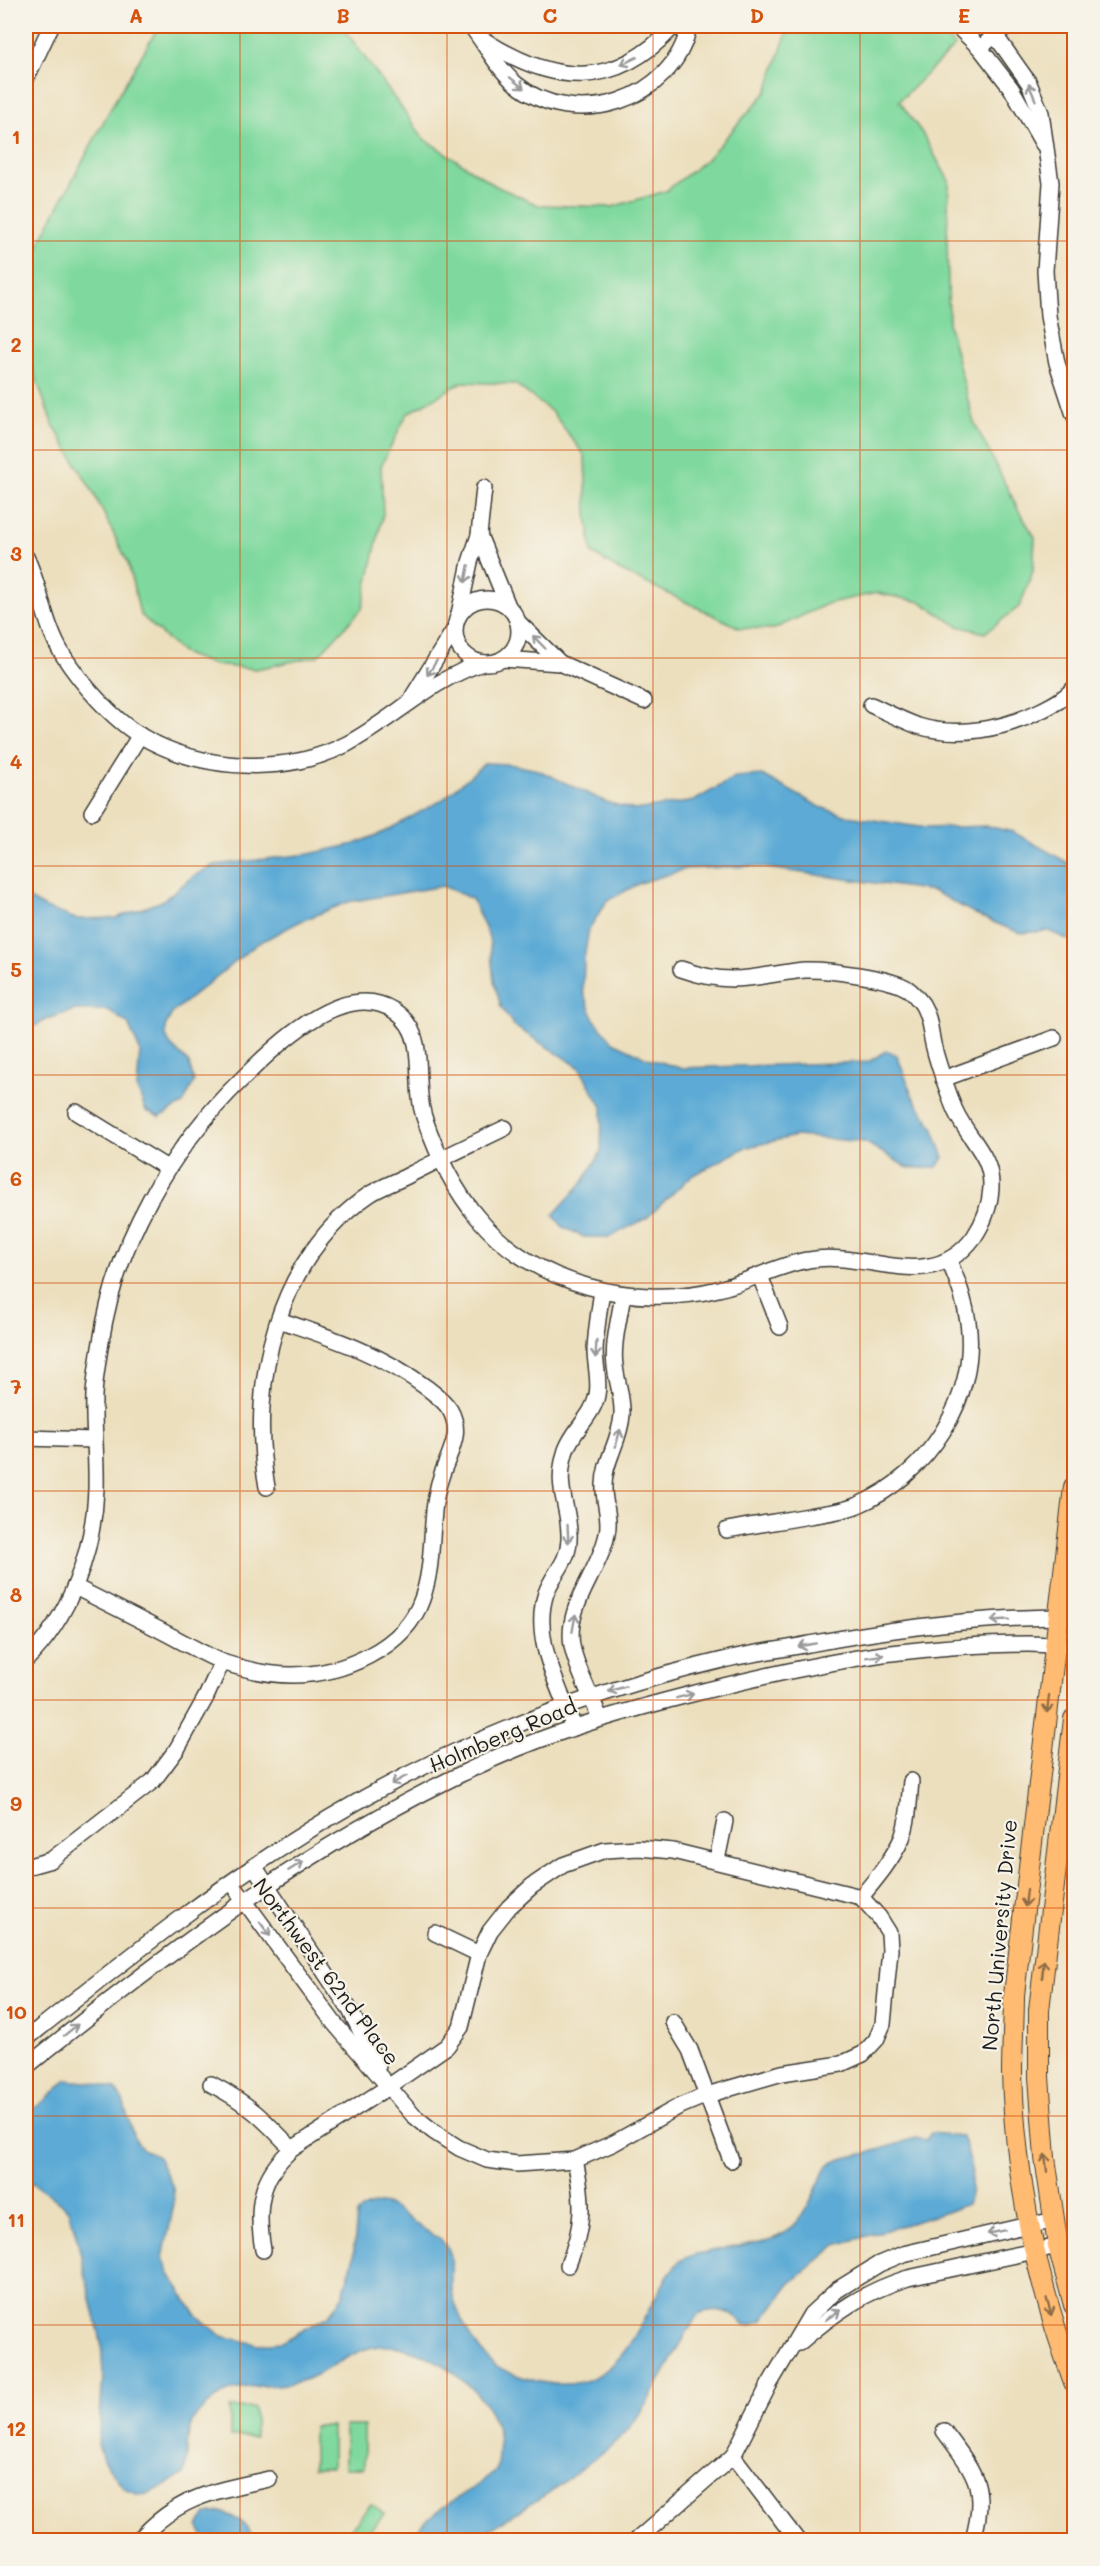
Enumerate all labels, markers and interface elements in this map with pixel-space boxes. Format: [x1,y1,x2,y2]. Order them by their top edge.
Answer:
text: A [129,2,143,28]
text: B [336,2,350,28]
text: C [543,2,558,28]
text: D [750,2,764,28]
text: E [958,2,970,28]
one-way arrow [620,56,638,68]
one-way arrow [509,76,524,90]
one-way arrow [1026,84,1037,102]
text: 1 [12,123,20,149]
text: 2 [10,331,22,357]
text: 3 [10,540,22,566]
one-way arrow [461,564,472,584]
one-way arrow [532,634,547,649]
one-way arrow [426,659,438,675]
text: 4 [10,748,23,774]
text: 5 [10,956,22,982]
text: 6 [10,1165,22,1191]
one-way arrow [590,1339,601,1359]
text: 7 [10,1373,22,1399]
one-way arrow [613,1428,624,1447]
one-way arrow [563,1524,574,1544]
text: 8 [10,1581,22,1607]
one-way arrow [569,1614,580,1633]
one-way arrow [991,1614,1010,1625]
one-way arrow [798,1640,817,1651]
one-way arrow [865,1650,885,1661]
one-way arrow [608,1684,627,1696]
one-way arrow [675,1689,694,1701]
street label: Holmberg Road [425,1691,580,1778]
one-way arrow [1042,1694,1053,1713]
one-way arrow [391,1774,408,1786]
text: 9 [10,1790,22,1816]
street label: North University Drive [975,1818,1022,2052]
one-way arrow [287,1859,304,1871]
street label: Northwest 62nd Place [248,1872,406,2070]
one-way arrow [1020,1887,1031,1907]
one-way arrow [259,1920,272,1936]
one-way arrow [1038,1960,1049,1979]
text: 10 [5,1998,27,2024]
one-way arrow [63,2023,78,2037]
one-way arrow [1040,2154,1051,2174]
text: 11 [7,2206,25,2232]
one-way arrow [987,2227,1007,2238]
one-way arrow [1044,2297,1055,2316]
one-way arrow [824,2309,841,2322]
text: 12 [6,2415,26,2441]

